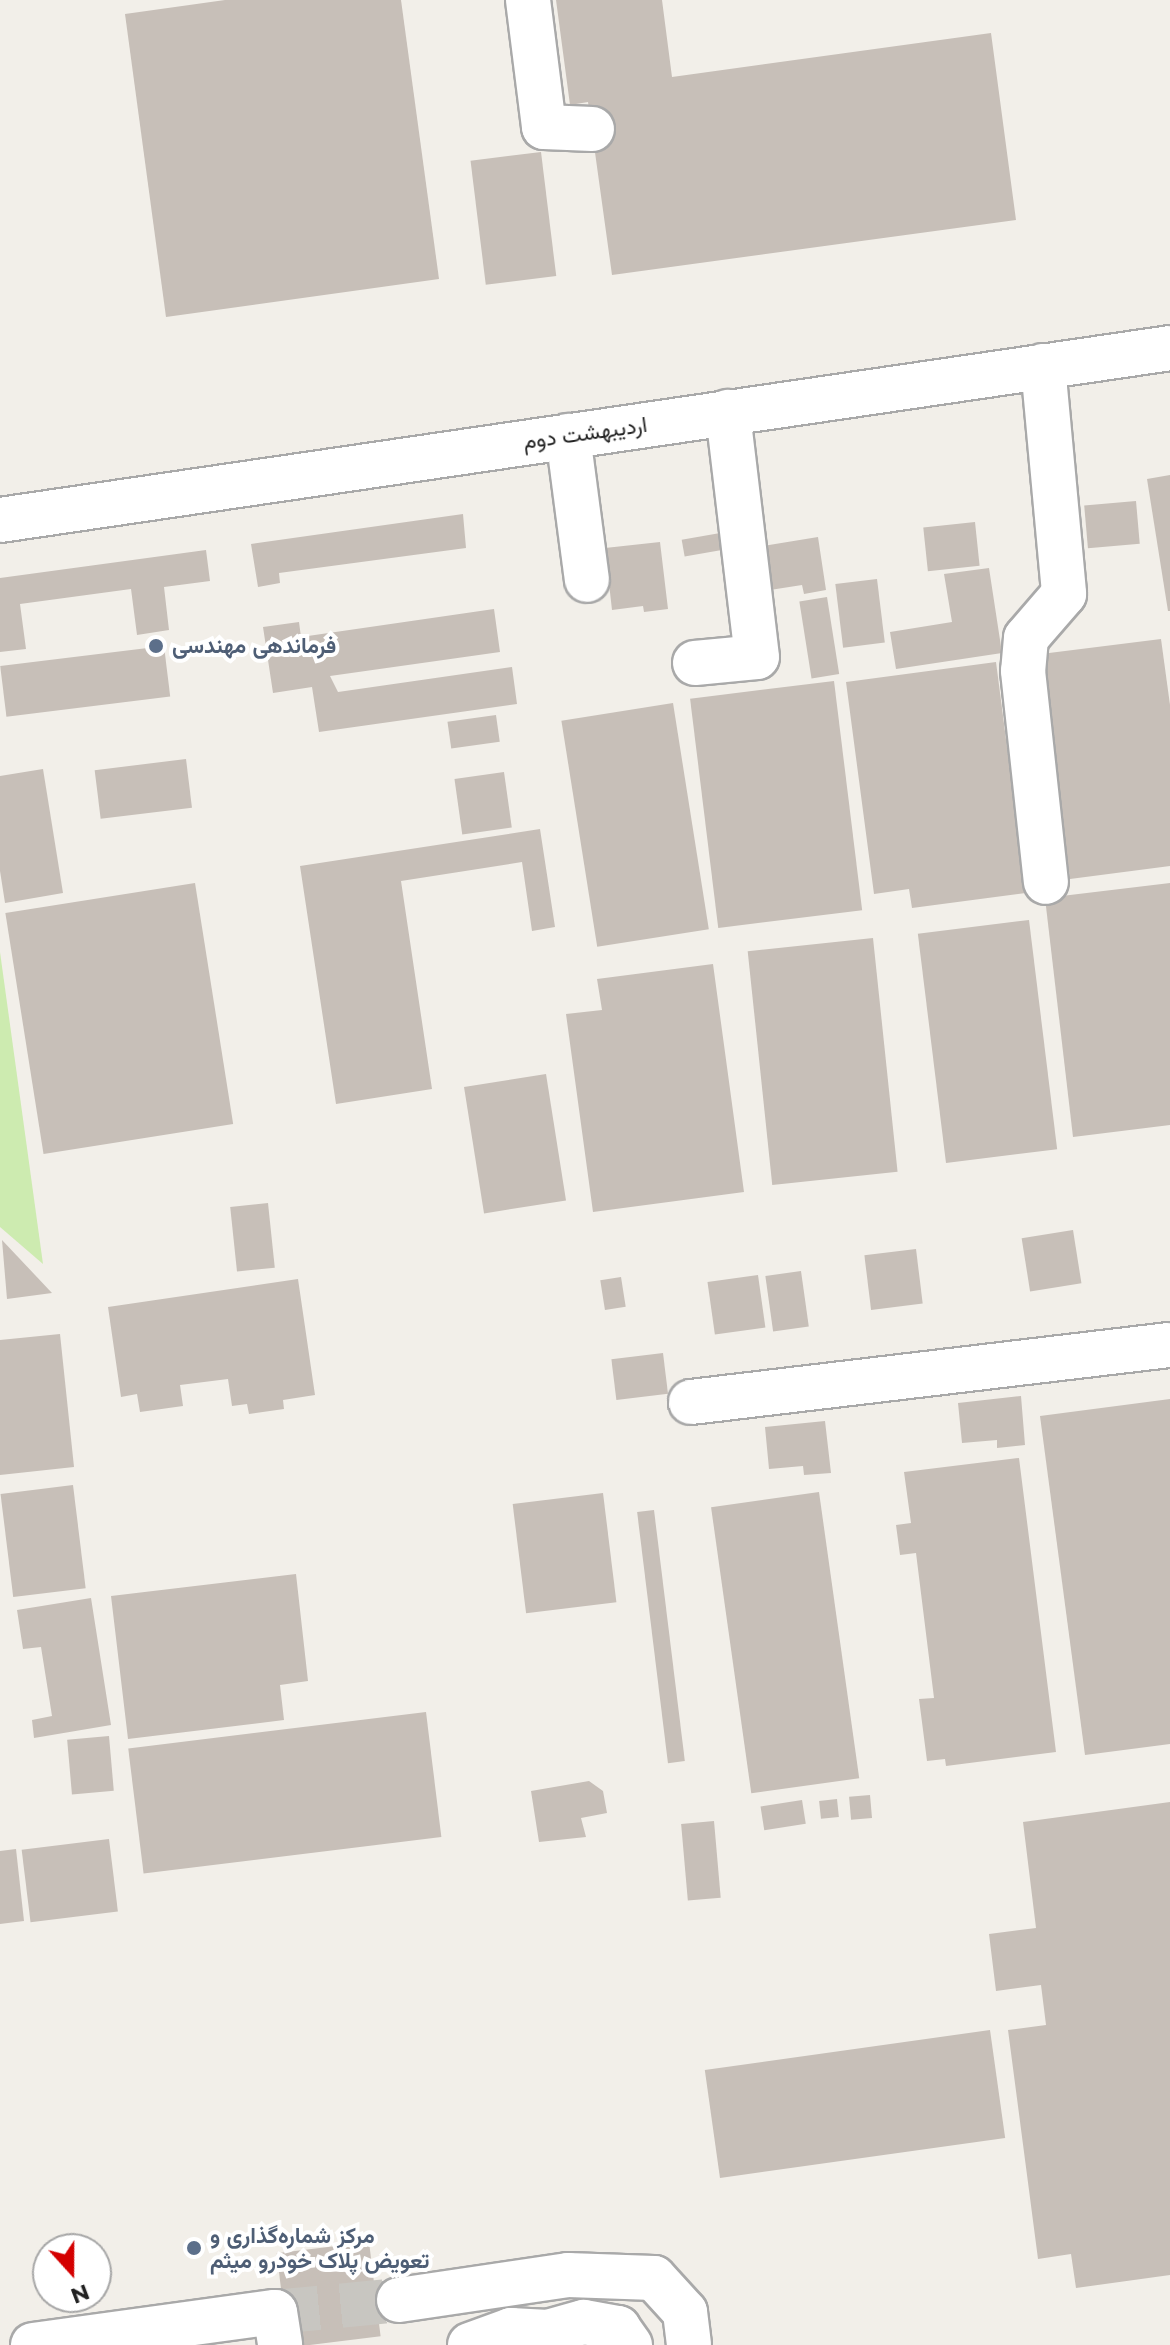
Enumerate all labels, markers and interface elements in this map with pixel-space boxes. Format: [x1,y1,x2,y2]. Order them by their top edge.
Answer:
street label: اردیبهشت دوم [521,411,649,455]
place label: فرماندهی مهندسی [172,633,336,659]
marker: فرماندهی مهندسی [147,637,165,655]
place label: مرکز شماره‌گذاری و تعویض پلاک خودرو میثم [210,2222,429,2274]
north arrow [32,2233,112,2313]
marker: مرکز شماره‌گذاری و تعویض پلاک خودرو میثم [185,2239,203,2257]
text: N [67,2278,93,2310]

